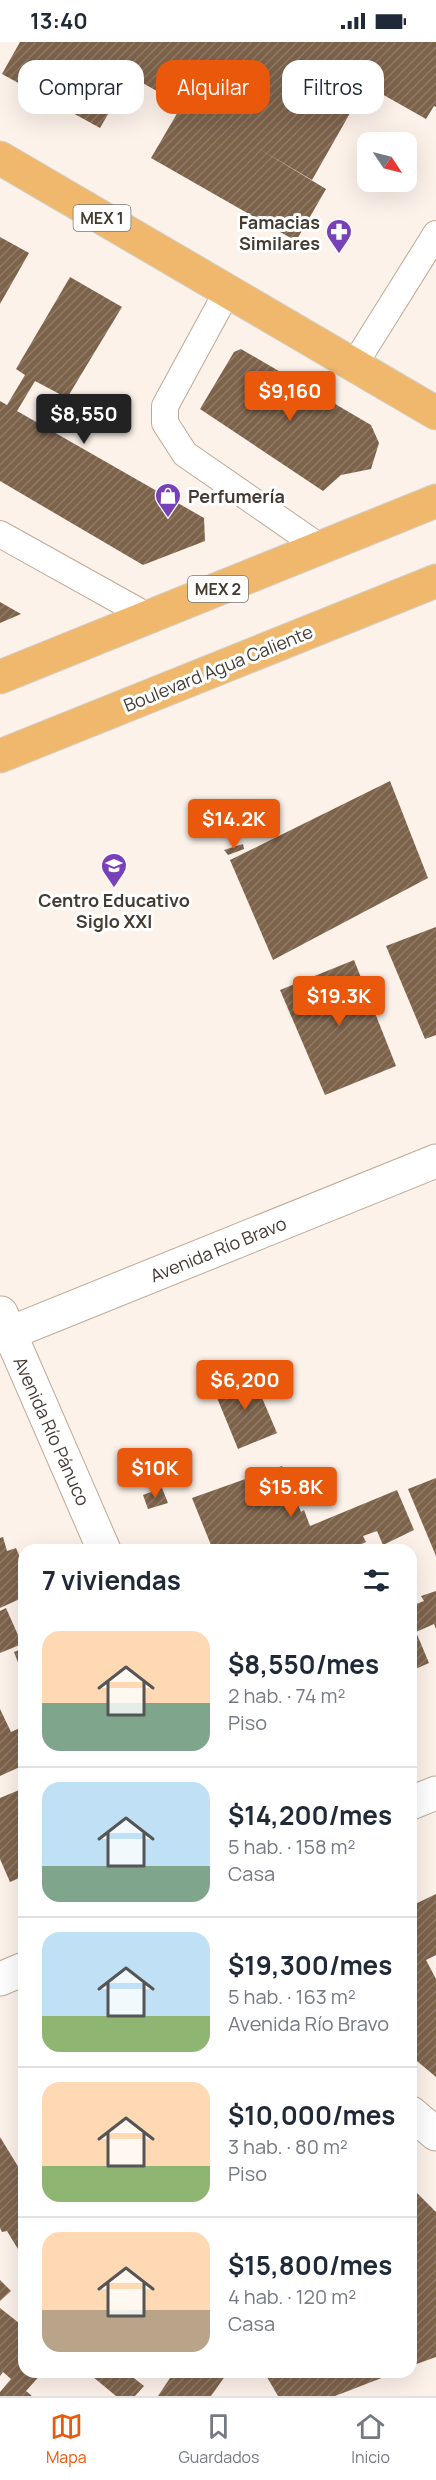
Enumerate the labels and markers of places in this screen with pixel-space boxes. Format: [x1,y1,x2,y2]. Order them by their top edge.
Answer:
place label: Famacias Similares [239,210,320,255]
pharmacy icon: Famacias Similares [324,217,354,255]
pin: $9,160 [241,371,339,422]
pin: $8,550 [35,394,133,445]
shop icon: Perfumería [153,481,183,519]
place label: Perfumería [188,484,285,508]
pin: $14.2K [185,799,283,850]
school or university icon: Centro Educativo Siglo XXI [99,851,129,889]
place label: Centro Educativo Siglo XXI [38,888,190,933]
pin: $19.3K [290,976,388,1027]
pin: $6,200 [196,1360,294,1411]
pin: $10K [119,1448,191,1499]
pin: $15.8K [242,1467,340,1518]

